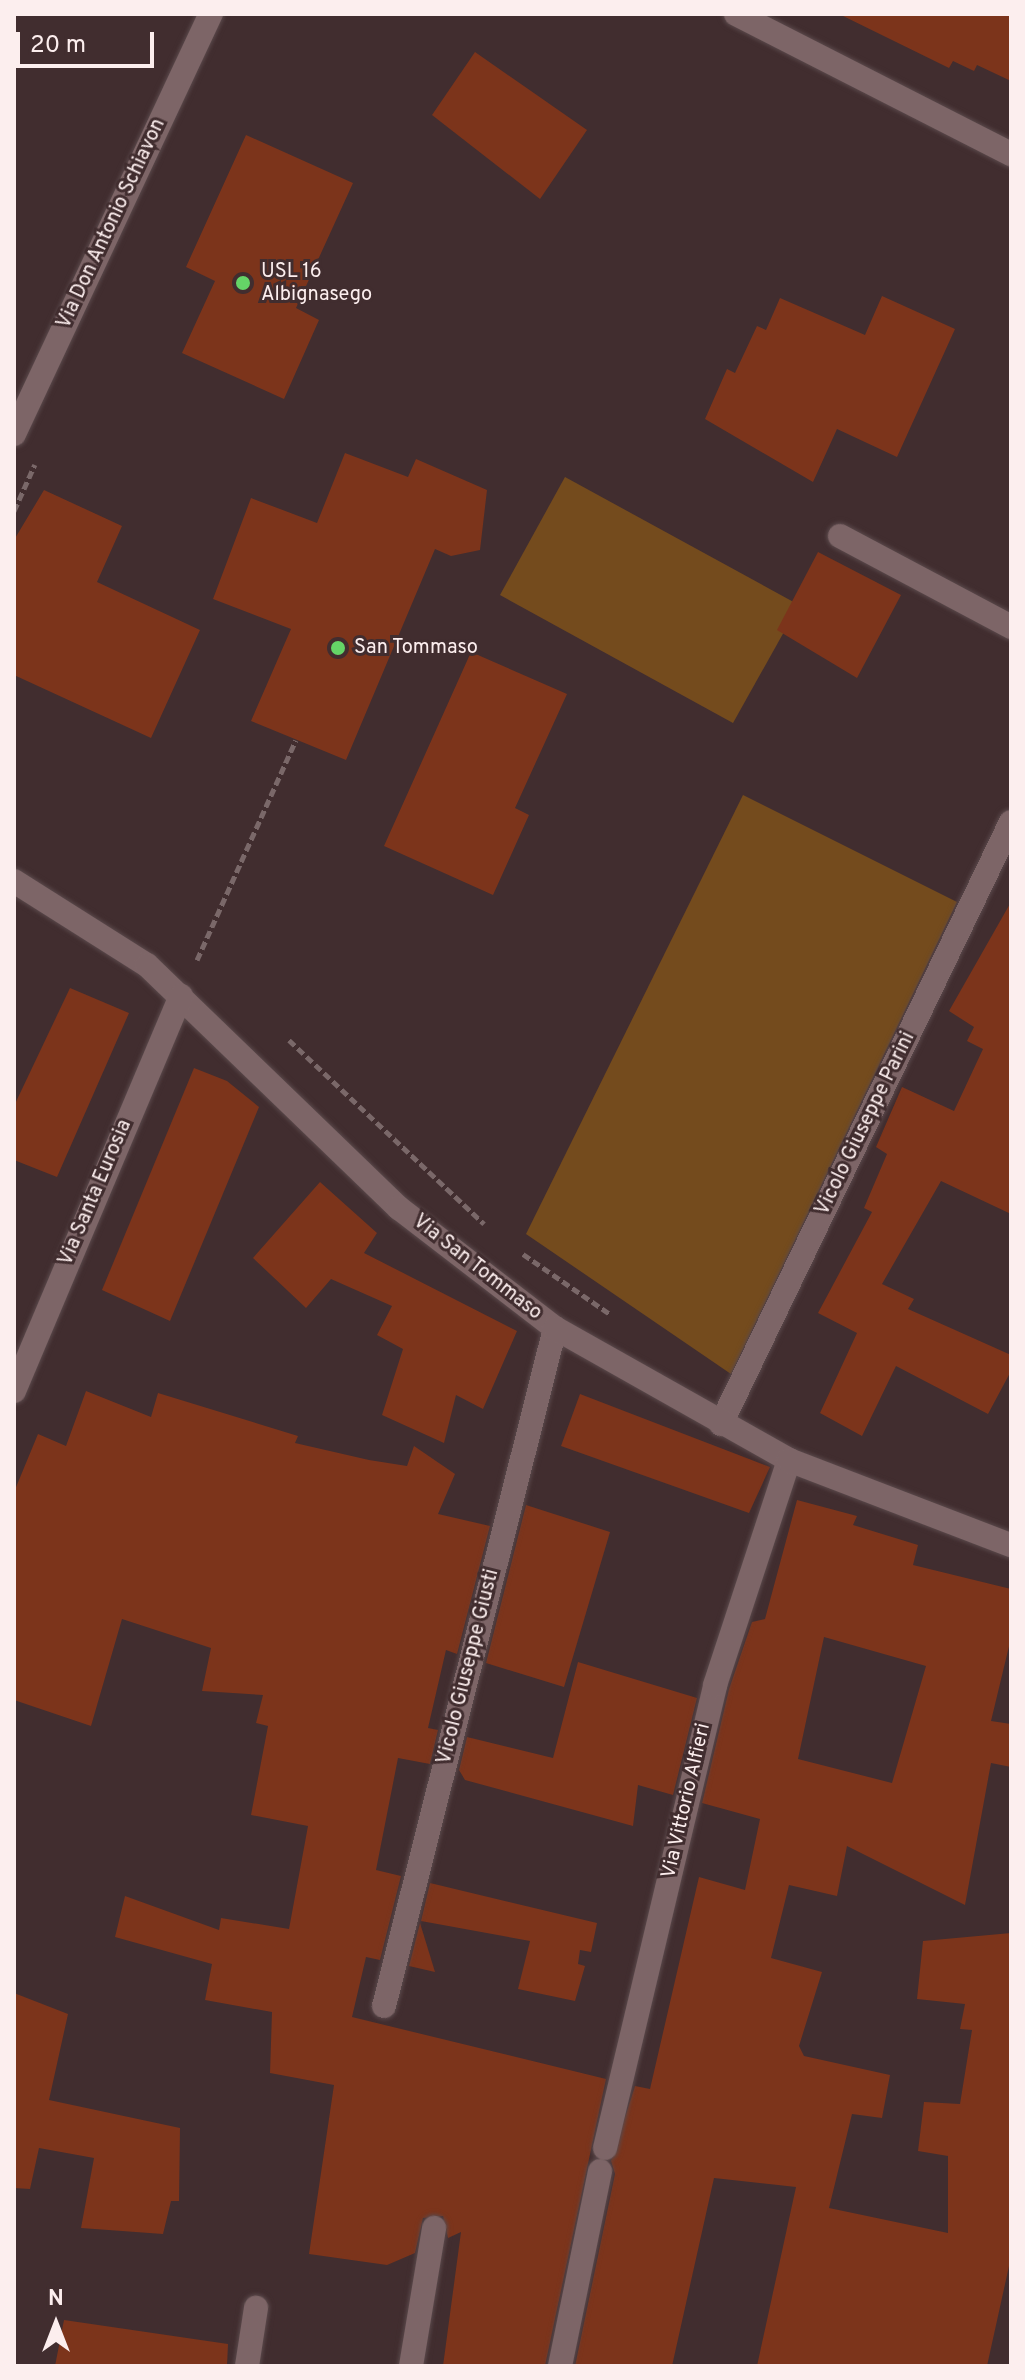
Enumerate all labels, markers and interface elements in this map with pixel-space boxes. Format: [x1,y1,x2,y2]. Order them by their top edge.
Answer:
scale bar [20,16,158,66]
text: 20 m [30,31,86,61]
street label: Via Don Antonio Schiavon [53,115,171,333]
place label: USL 16 Albignasego [261,260,372,307]
marker: USL 16 Albignasego [232,272,254,294]
place label: San Tommaso [354,636,479,660]
marker: San Tommaso [329,639,347,657]
street label: Vicolo Giuseppe Parini [811,1028,921,1220]
street label: Via Santa Eurosia [54,1116,138,1270]
street label: Via San Tommaso [407,1210,547,1326]
street label: Vicolo Giuseppe Giusti [433,1567,505,1767]
street label: Via Vittorio Alfieri [657,1720,717,1882]
north arrow [16,2284,96,2364]
text: N [48,2286,64,2313]

